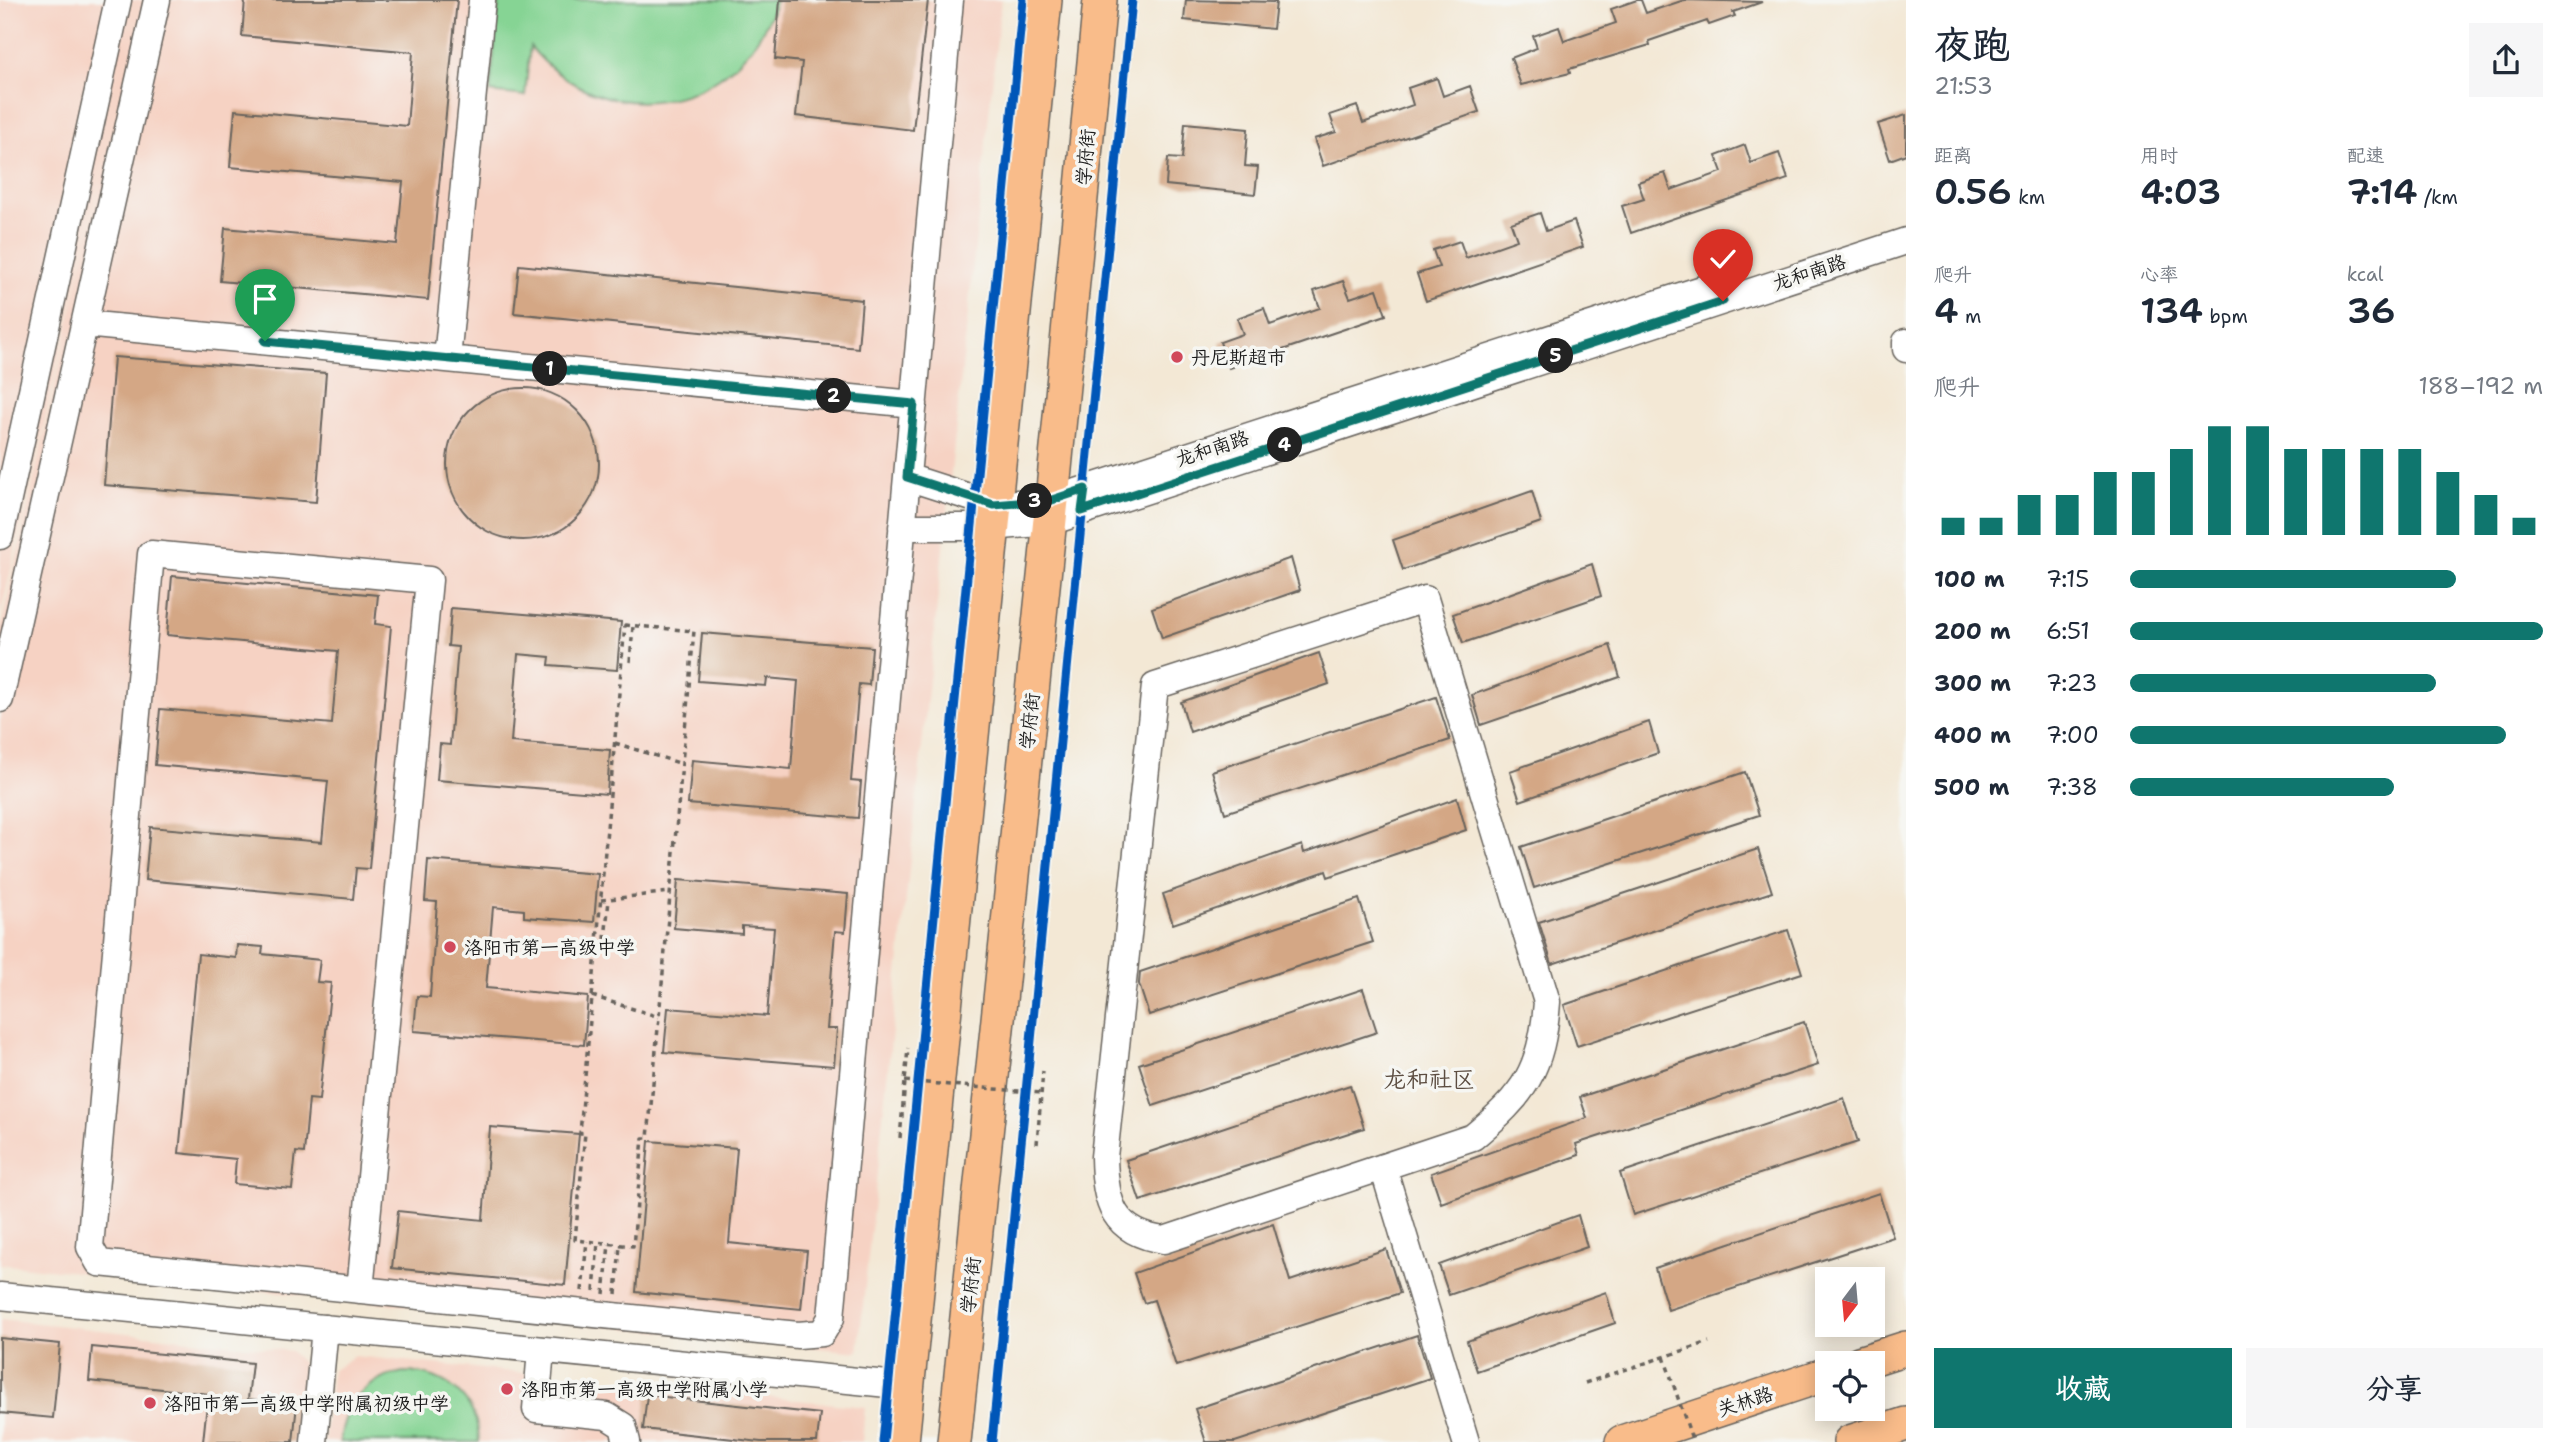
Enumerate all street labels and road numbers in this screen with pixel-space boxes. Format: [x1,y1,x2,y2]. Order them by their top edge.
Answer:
street label: 学府街 [1071,128,1100,187]
street label: 龙和南路 [1769,249,1849,296]
street label: 龙和南路 [1172,425,1252,472]
street label: 学府街 [1014,691,1045,751]
street label: 学府街 [955,1255,986,1315]
street label: 关林路 [1714,1381,1776,1422]

